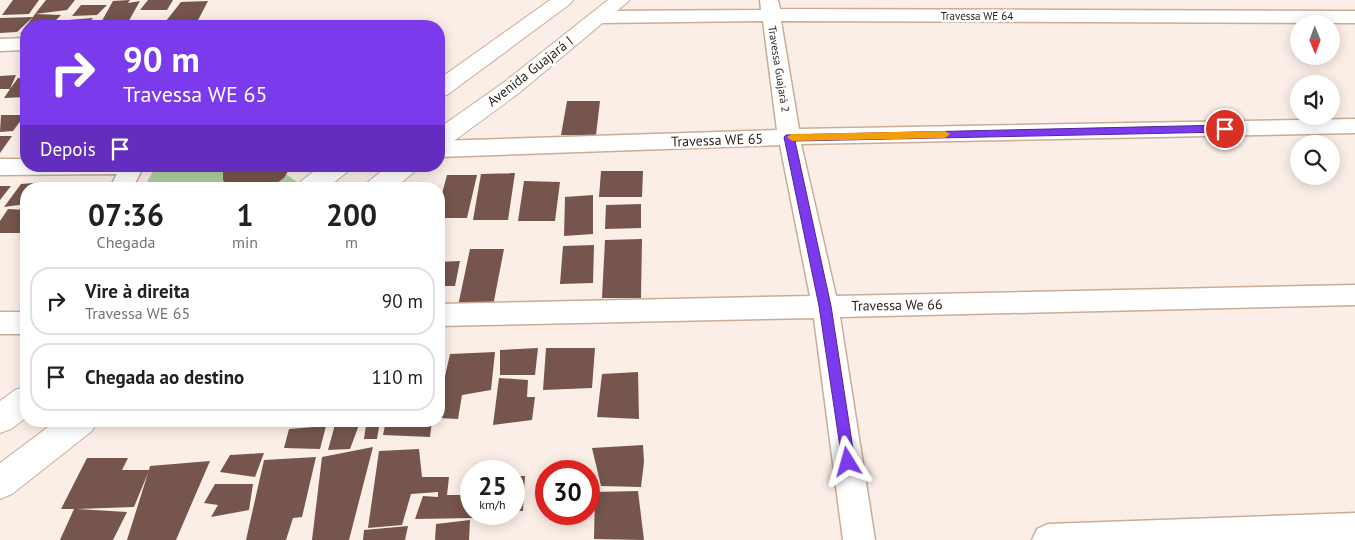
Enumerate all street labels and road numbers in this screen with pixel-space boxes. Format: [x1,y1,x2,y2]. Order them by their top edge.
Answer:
street label: Travessa WE 64 [941,9,1013,23]
street label: Travessa Guajará 2 [765,25,793,113]
street label: Avenida Guajará I [483,32,577,110]
street label: Travessa WE 65 [671,129,763,151]
street label: Travessa We 66 [851,295,943,315]

